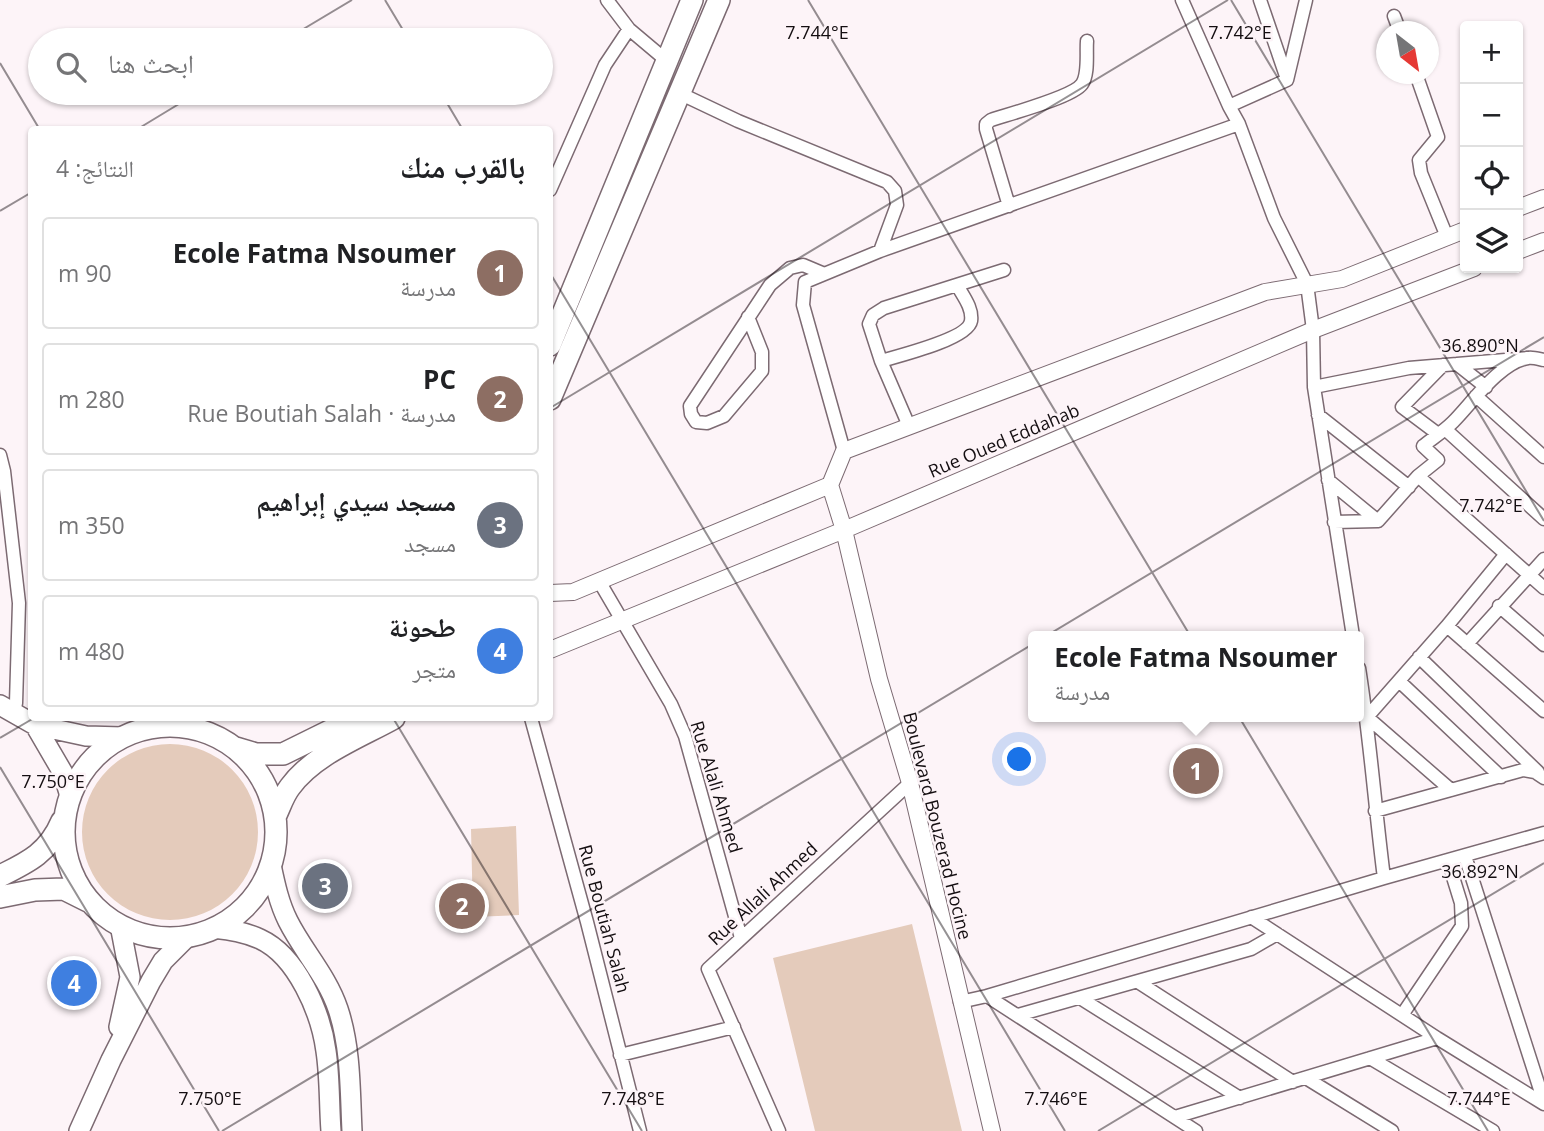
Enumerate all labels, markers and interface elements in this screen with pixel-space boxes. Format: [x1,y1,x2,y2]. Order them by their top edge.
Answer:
text: 7.744°E [785,20,849,44]
text: 7.742°E [1208,20,1272,44]
north arrow [1376,21,1439,84]
map controls [1460,21,1523,273]
button: + [1460,21,1523,84]
search box [28,28,553,105]
text: ابحث هنا [108,45,194,81]
icon: search [52,48,90,86]
button: − [1460,84,1523,147]
text: بالقرب منك [400,146,525,187]
button: locate [1460,147,1523,210]
text: النتائج: 4 [56,152,134,184]
button: layers [1460,210,1523,273]
text: Ecole Fatma Nsoumer [173,235,456,271]
text: 90 m [58,257,112,289]
text: 1 [493,257,507,289]
text: مدرسة [400,271,456,303]
text: 36.890°N [1441,333,1519,357]
text: PC [423,361,456,397]
text: 280 m [58,383,125,415]
text: 2 [493,383,507,415]
text: مدرسة · Rue Boutiah Salah [187,397,456,429]
street label: Rue Oued Eddahab [924,397,1083,483]
text: مسجد سيدي إبراهيم [256,483,456,519]
text: 7.742°E [1459,493,1523,517]
text: 350 m [58,509,125,541]
text: 3 [493,509,507,541]
text: مسجد [404,527,456,559]
text: طحونة [389,609,456,645]
popup [1028,631,1364,722]
text: 480 m [58,635,125,667]
text: 4 [493,635,507,667]
text: Ecole Fatma Nsoumer [1054,639,1338,675]
text: متجر [413,653,456,685]
text: مدرسة [1054,675,1110,707]
street label: Boulevard Bouzerad Hocine [898,709,978,942]
street label: Rue Alali Ahmed [685,718,748,856]
your location [1002,742,1036,776]
pin: 1 [1173,745,1219,797]
text: 7.750°E [21,769,85,793]
street label: Rue Allali Ahmed [702,836,822,950]
street label: Rue Boutiah Salah [574,842,636,996]
text: 36.892°N [1441,859,1519,883]
pin: 3 [302,860,348,912]
pin: 2 [439,880,485,932]
pin: 4 [51,957,97,1009]
text: 7.750°E [178,1086,242,1110]
text: 7.748°E [601,1086,665,1110]
text: 7.746°E [1024,1086,1088,1110]
text: 7.744°E [1447,1086,1511,1110]

